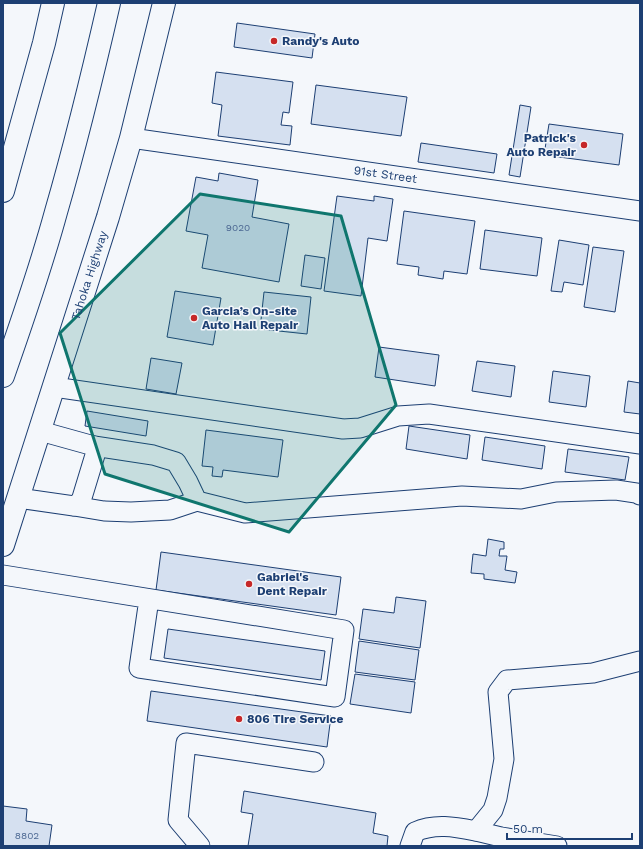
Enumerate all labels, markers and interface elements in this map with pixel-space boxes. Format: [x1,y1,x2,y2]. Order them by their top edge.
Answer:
place label: Randy's Auto [282,34,359,48]
marker: Randy's Auto [269,36,279,46]
place label: Patrick's Auto Repair [506,131,577,159]
marker: Patrick's Auto Repair [579,140,589,150]
street label: 91st Street [353,163,418,186]
house number: 9020 [226,222,250,233]
street label: Tahoka Highway [68,228,110,322]
place label: Garcia’s On-site Auto Hail Repair [202,304,299,332]
marker: Garcia’s On-site Auto Hail Repair [189,313,199,323]
place label: Gabriel's Dent Repair [257,570,328,598]
marker: Gabriel's Dent Repair [244,579,254,589]
place label: 806 Tire Service [247,712,343,726]
marker: 806 Tire Service [234,714,244,724]
scale bar [507,815,632,841]
text: 50 m [513,822,543,836]
house number: 8802 [15,830,39,841]

